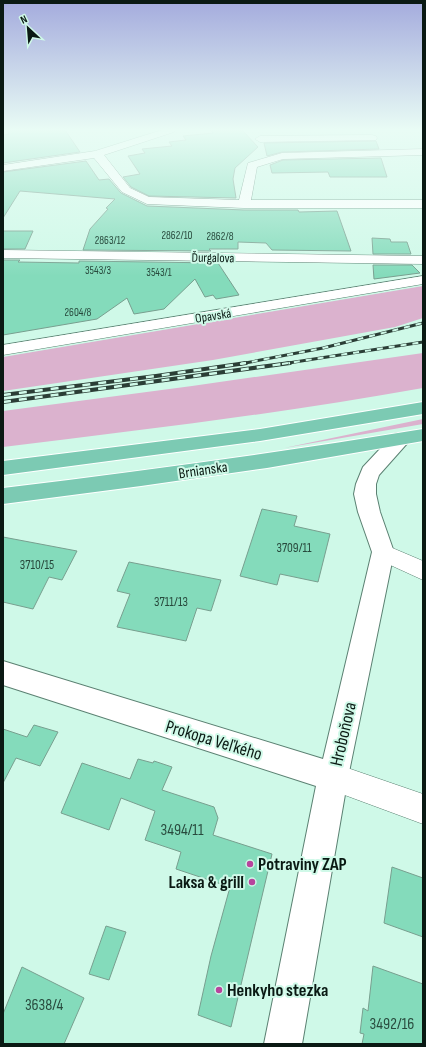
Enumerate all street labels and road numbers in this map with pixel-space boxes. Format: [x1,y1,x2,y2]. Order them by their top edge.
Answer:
street label: Ďurgalova [191,250,235,266]
street label: Opavská [194,305,232,327]
street label: Brnianska [177,458,229,483]
street label: Hroboňova [326,700,361,768]
street label: Prokopa Veľkého [163,716,265,765]

